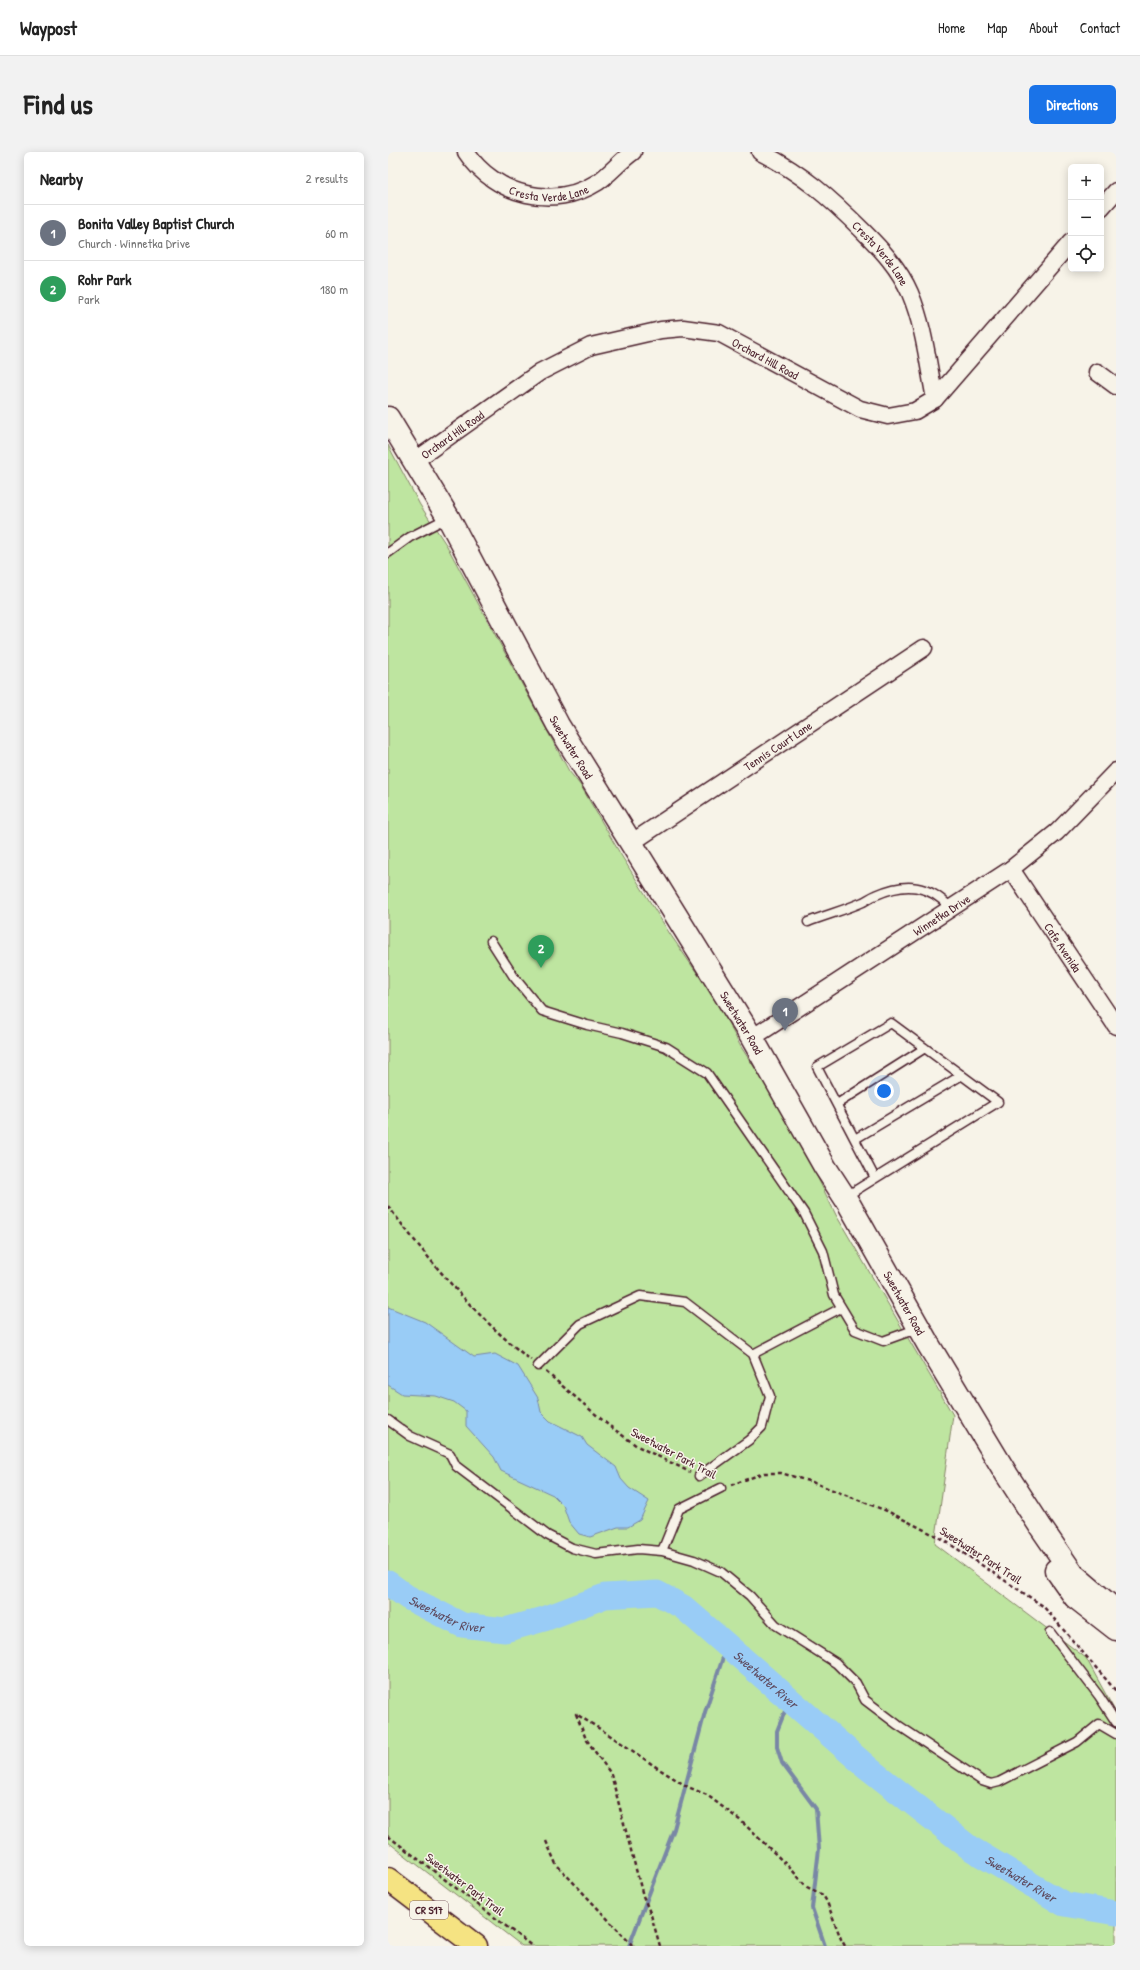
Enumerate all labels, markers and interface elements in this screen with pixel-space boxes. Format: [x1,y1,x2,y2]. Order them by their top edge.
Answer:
text: Waypost [20,15,77,41]
text: Home [938,18,965,37]
text: Map [987,18,1007,37]
text: About [1029,18,1058,37]
text: Contact [1080,18,1120,37]
text: Find us [24,85,93,123]
button: Directions [1029,85,1116,124]
map controls [1068,164,1104,272]
button: + [1068,164,1104,200]
text: Nearby [40,167,83,190]
text: 2 results [306,169,348,187]
street label: Cresta Verde Lane [507,180,591,205]
button: − [1068,200,1104,236]
text: Bonita Valley Baptist Church [78,213,234,234]
street label: Cresta Verde Lane [849,217,913,288]
text: 1 [51,224,55,242]
text: 60 m [325,224,348,242]
text: Church · Winnetka Drive [78,234,190,252]
button: locate [1068,236,1104,272]
text: Rohr Park [78,269,131,290]
text: 2 [50,280,56,298]
text: 180 m [320,280,348,298]
text: Park [78,290,100,308]
street label: Orchard Hill Road [729,333,802,383]
street label: Orchard Hill Road [417,406,487,463]
street label: Sweetwater Road [546,713,598,782]
street label: Tennis Court Lane [740,717,815,774]
street label: Winnetka Drive [909,890,973,939]
street label: Cafe Avenida [1041,919,1086,975]
pin: 2 [528,935,554,968]
street label: Sweetwater Road [716,988,768,1057]
pin: 1 [772,998,798,1031]
your location [874,1081,894,1101]
street label: Sweetwater Road [880,1268,930,1338]
street label: Sweetwater Park Trail [628,1423,721,1483]
street label: Sweetwater Park Trail [937,1522,1026,1588]
water label: Sweetwater River [406,1591,487,1637]
water label: Sweetwater River [730,1646,804,1714]
street label: Sweetwater Park Trail [422,1849,509,1920]
water label: Sweetwater River [982,1850,1061,1907]
road number: CR S17 [410,1901,448,1919]

